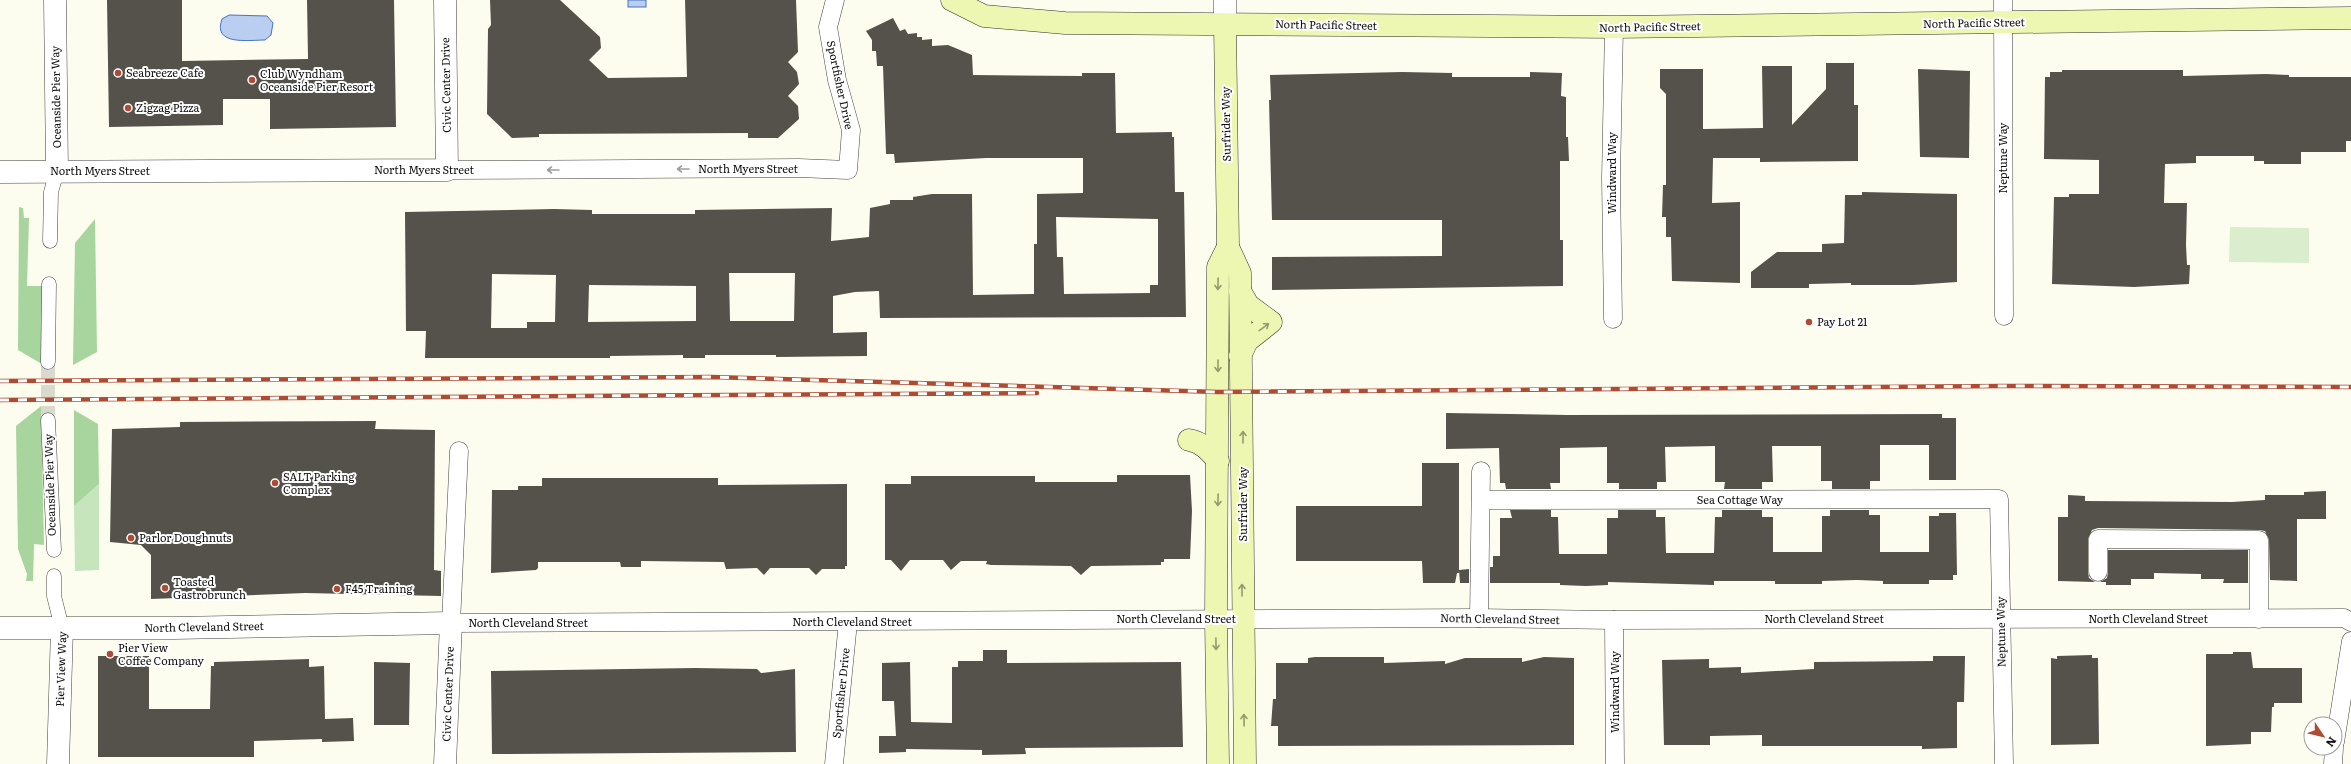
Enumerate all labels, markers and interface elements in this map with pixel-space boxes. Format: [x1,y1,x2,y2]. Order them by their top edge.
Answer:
street label: North Pacific Street [1923,13,2026,31]
street label: North Pacific Street [1275,15,1378,33]
street label: North Pacific Street [1599,17,1702,35]
street label: Civic Center Drive [436,37,454,133]
street label: Sportfisher Drive [824,39,858,131]
street label: Oceanside Pier Way [46,45,64,148]
place label: Seabreeze Cafe [126,64,204,80]
place label: Club Wyndham Oceanside Pier Resort [260,65,374,94]
marker: Seabreeze Cafe [113,68,123,78]
marker: Club Wyndham Oceanside Pier Resort [247,75,257,85]
street label: Surfrider Way [1216,86,1234,162]
place label: Zigzag Pizza [136,99,200,115]
marker: Zigzag Pizza [123,103,133,113]
street label: Neptune Way [1994,122,2010,193]
street label: Windward Way [1603,131,1619,214]
street label: North Myers Street [698,160,798,176]
street label: North Myers Street [374,161,474,177]
street label: North Myers Street [50,162,150,178]
one-way arrow [677,165,690,173]
one-way arrow [547,166,560,174]
one-way arrow [1214,277,1222,290]
place label: Pay Lot 21 [1817,313,1868,329]
marker: Pay Lot 21 [1804,317,1814,327]
one-way arrow [1258,323,1269,331]
one-way arrow [1214,359,1222,372]
one-way arrow [1239,431,1247,444]
street label: Oceanside Pier Way [39,433,59,537]
street label: Surfrider Way [1234,466,1250,541]
place label: SALT Parking Complex [283,468,356,497]
marker: SALT Parking Complex [270,478,280,488]
street label: Sea Cottage Way [1697,491,1784,507]
one-way arrow [1214,493,1222,506]
place label: Parlor Doughnuts [139,529,232,545]
marker: Parlor Doughnuts [126,533,136,543]
place label: Toasted Gastrobrunch [173,573,246,602]
place label: F45 Training [345,580,413,596]
marker: Toasted Gastrobrunch [160,583,170,593]
marker: F45 Training [332,584,342,594]
one-way arrow [1238,584,1246,597]
street label: Neptune Way [1991,596,2009,668]
street label: North Cleveland Street [1440,609,1561,627]
street label: North Cleveland Street [1116,610,1236,626]
street label: North Cleveland Street [1764,610,1884,626]
street label: North Cleveland Street [2088,610,2208,626]
street label: North Cleveland Street [792,613,912,629]
street label: North Cleveland Street [468,614,588,630]
street label: North Cleveland Street [144,617,265,635]
street label: Pier View Way [51,630,69,707]
one-way arrow [1212,637,1220,650]
place label: Pier View Coffee Company [118,639,204,668]
street label: Civic Center Drive [437,646,457,742]
street label: Sportfisher Drive [827,647,853,739]
marker: Pier View Coffee Company [105,649,115,659]
street label: Windward Way [1606,650,1622,733]
one-way arrow [1240,714,1248,727]
north arrow [2303,716,2343,756]
text: N [2323,734,2341,751]

